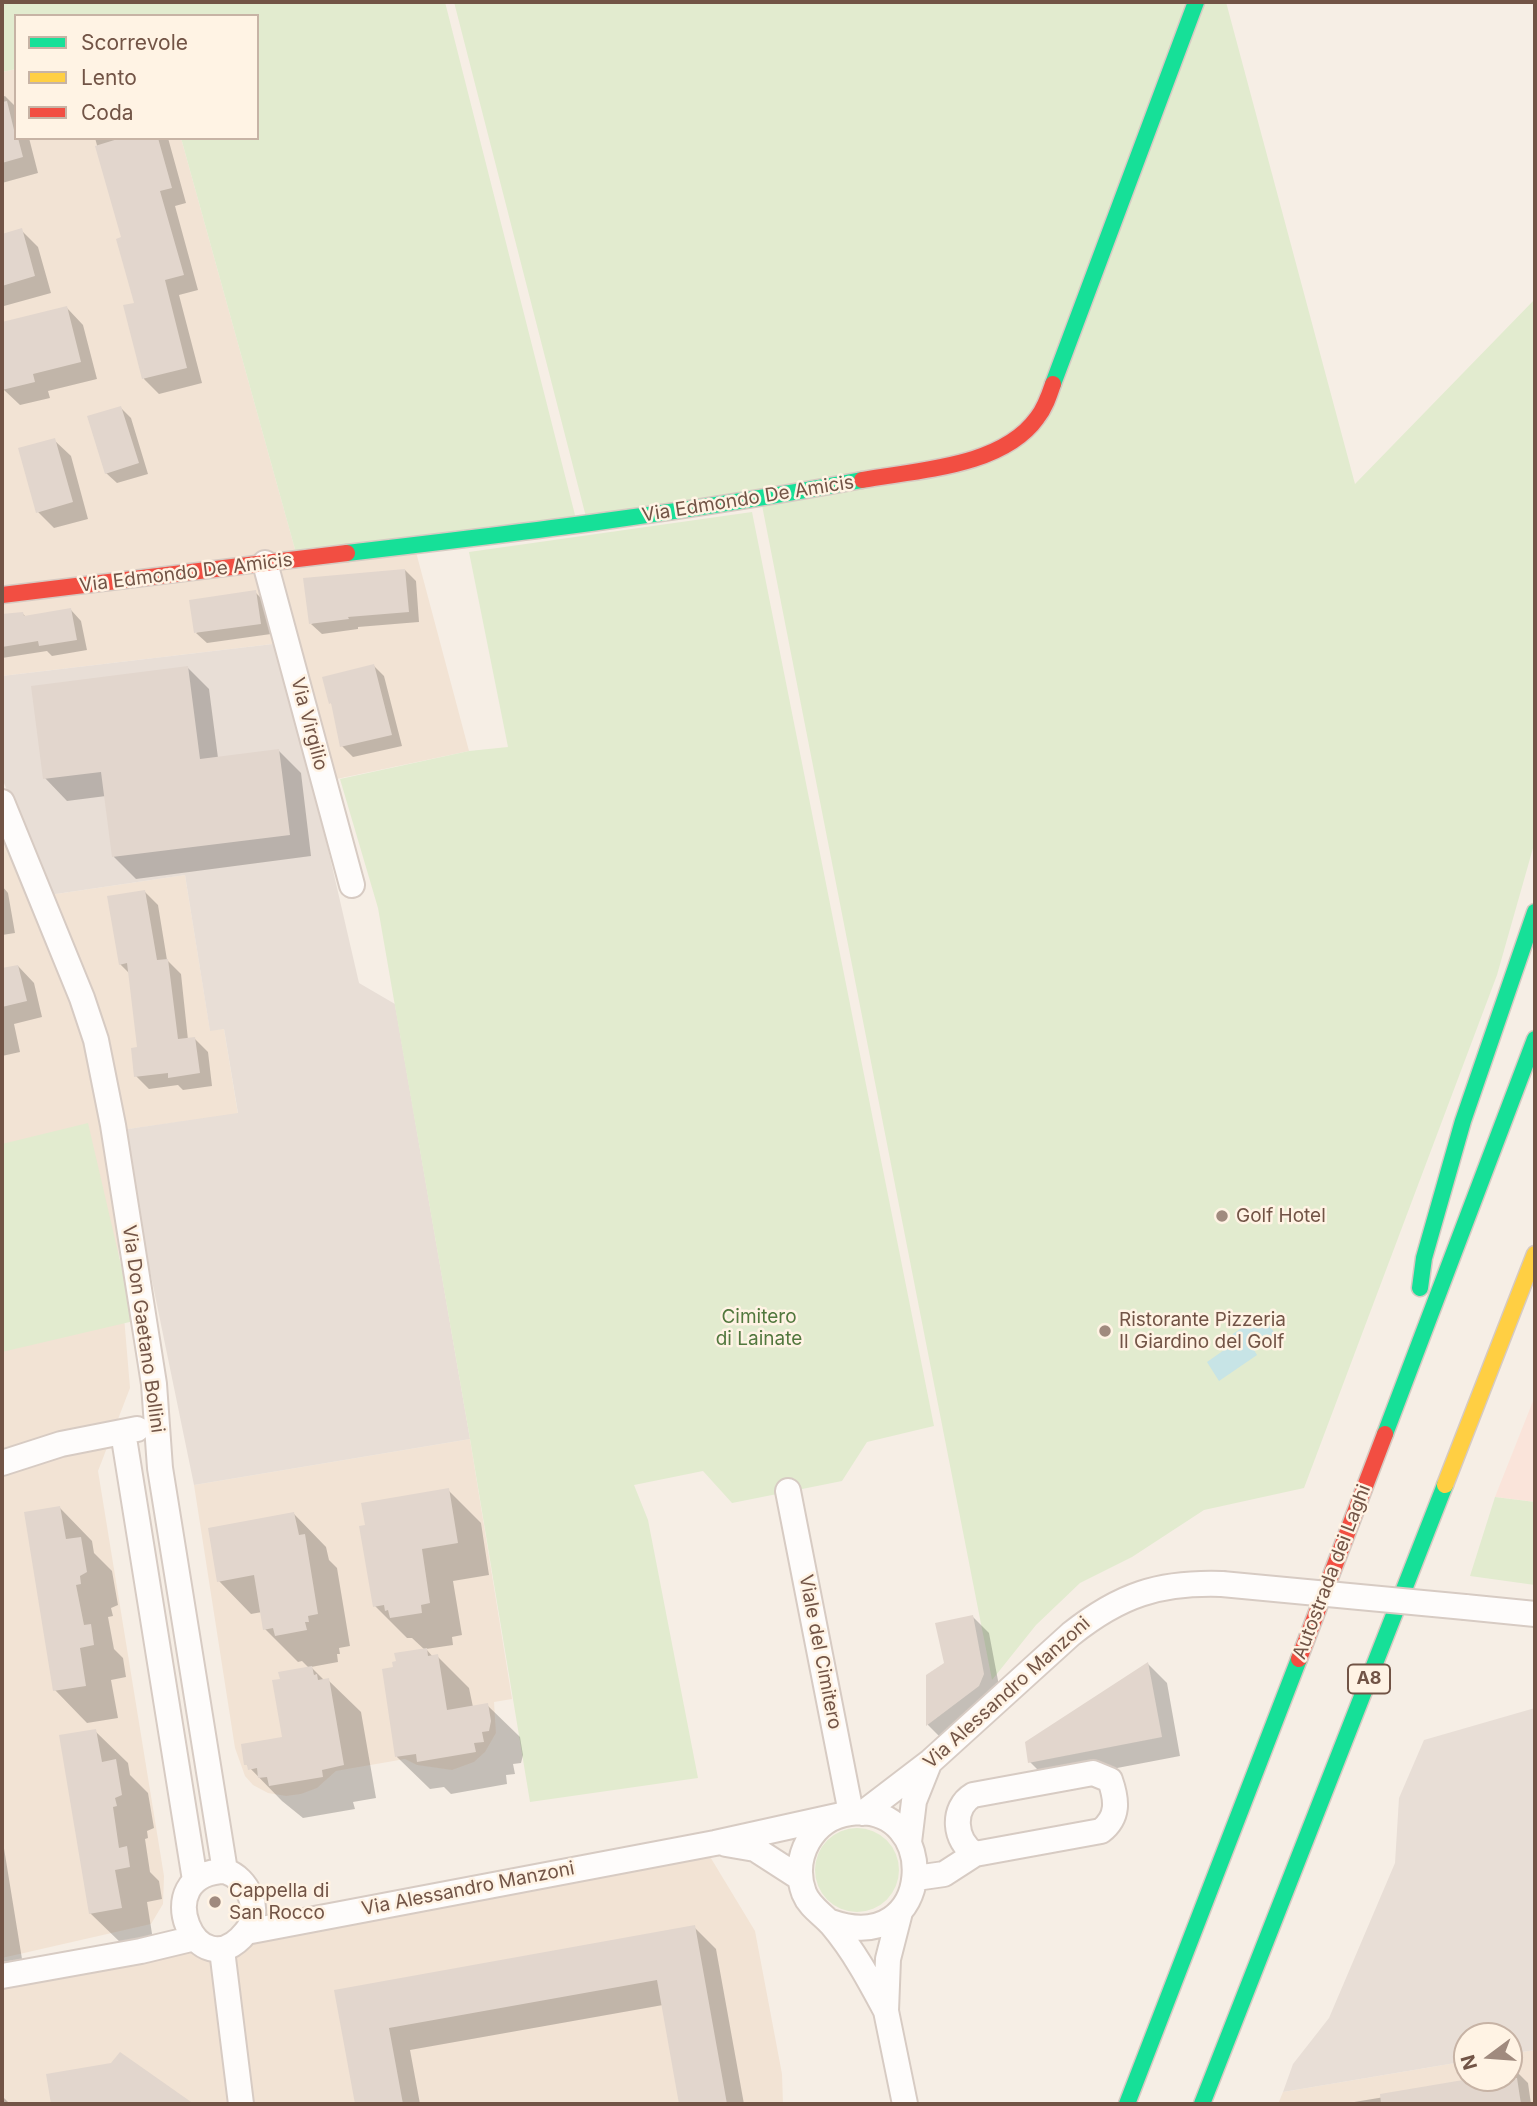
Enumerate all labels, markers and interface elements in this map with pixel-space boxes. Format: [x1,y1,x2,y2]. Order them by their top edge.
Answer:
legend [14,14,259,140]
text: Scorrevole [81,30,188,55]
text: Lento [81,65,137,90]
text: Coda [81,100,134,125]
street label: Via Edmondo De Amicis [640,471,856,527]
street label: Via Edmondo De Amicis [78,549,294,597]
street label: Via Virgilio [286,675,332,773]
place label: Golf Hotel [1236,1205,1326,1227]
marker: Golf Hotel [1214,1208,1230,1224]
street label: Via Don Gaetano Bollini [117,1224,169,1434]
park label: Cimitero di Lainate [716,1306,802,1350]
place label: Ristorante Pizzeria Il Giardino del Golf [1119,1309,1286,1353]
marker: Ristorante Pizzeria Il Giardino del Golf [1097,1323,1113,1339]
street label: Autostrada dei Laghi [1288,1482,1376,1662]
street label: Viale del Cimitero [794,1573,846,1731]
street label: Via Alessandro Manzoni [919,1612,1095,1774]
road number: A8 [1348,1664,1390,1694]
street label: Via Alessandro Manzoni [360,1857,576,1921]
place label: Cappella di San Rocco [229,1880,329,1924]
marker: Cappella di San Rocco [207,1894,223,1910]
north arrow [1453,2022,1523,2092]
text: N [1456,2052,1482,2073]

